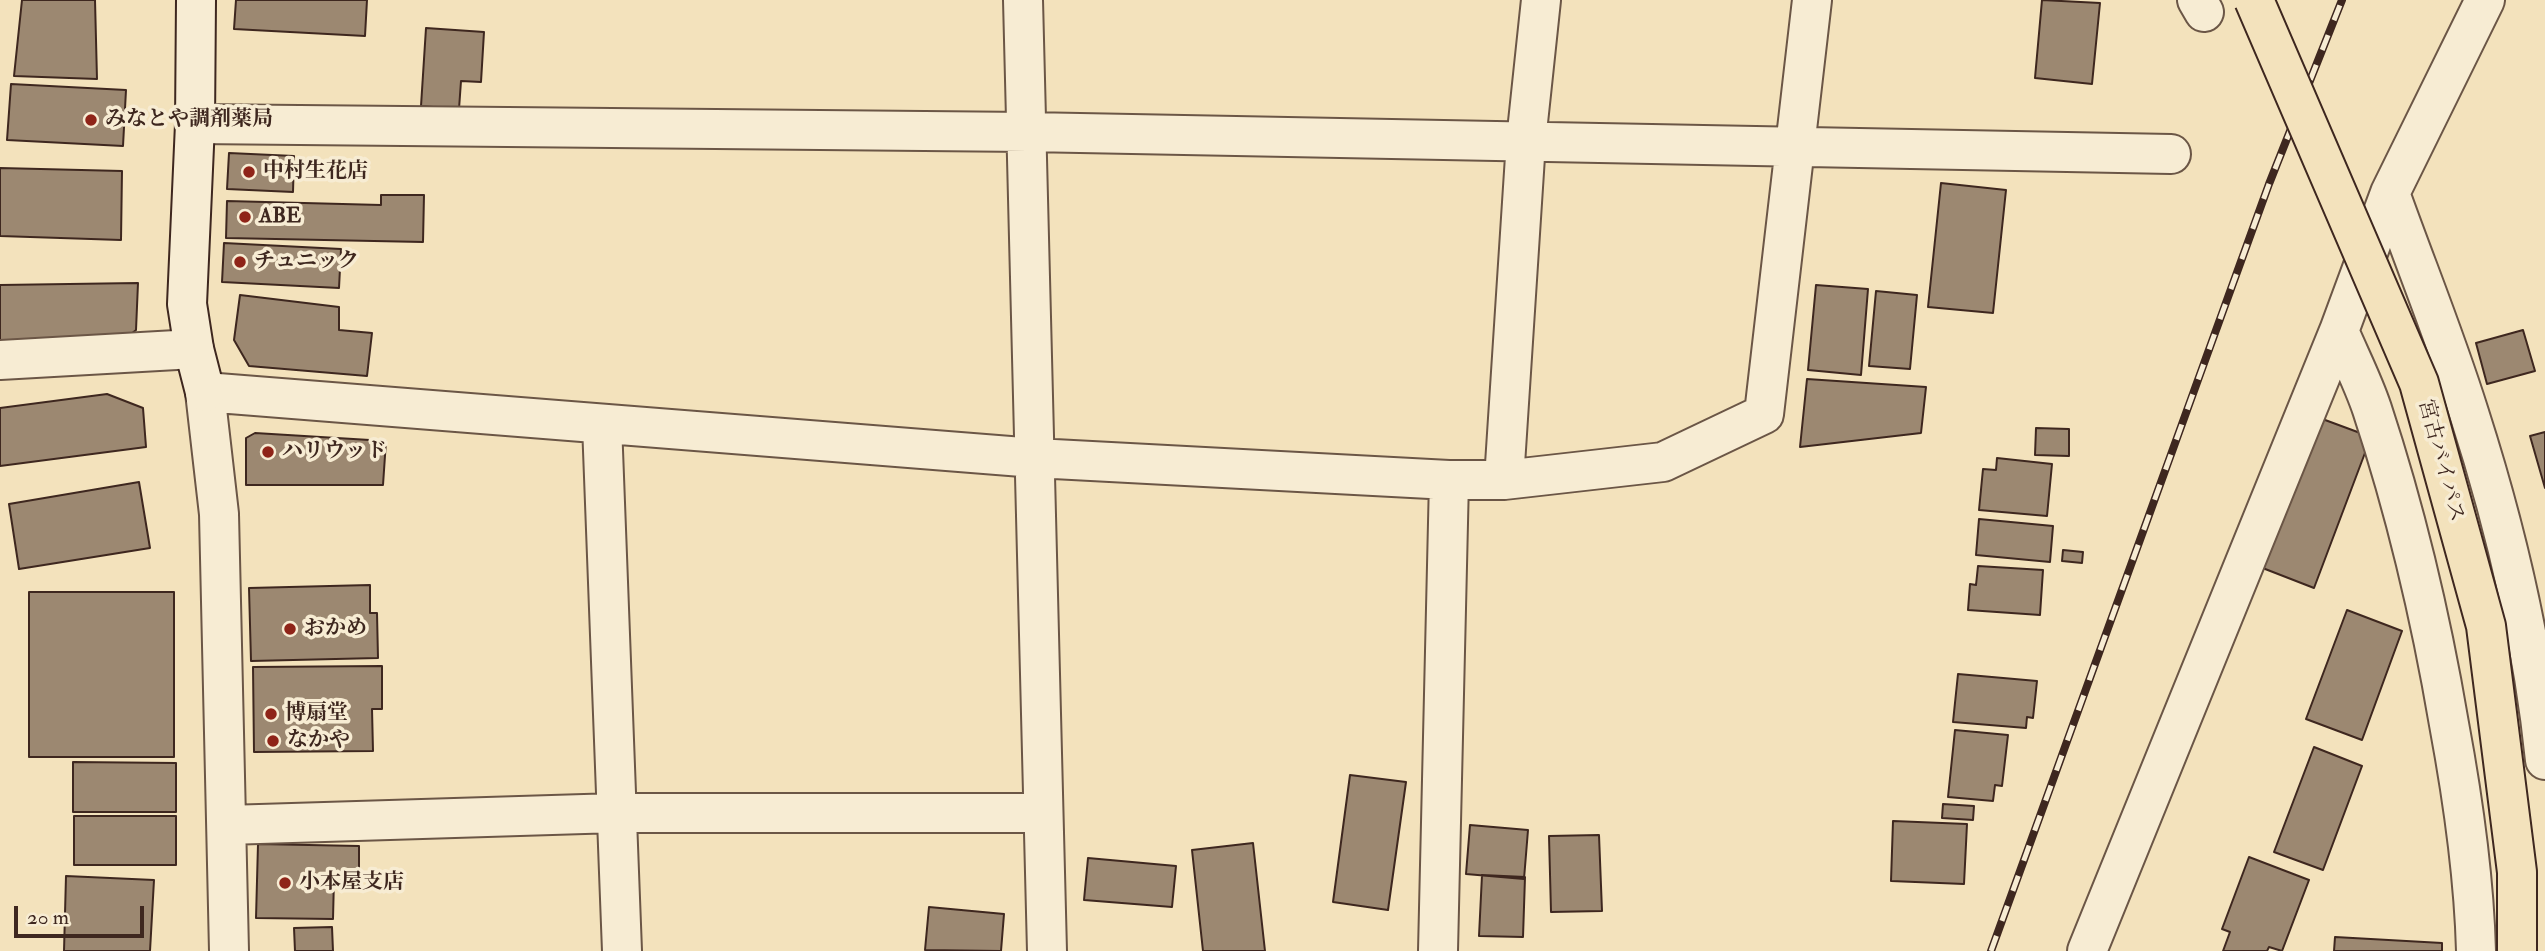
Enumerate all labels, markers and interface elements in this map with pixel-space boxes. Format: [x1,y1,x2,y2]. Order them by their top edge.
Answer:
place label: みなとや調剤薬局 [105,107,273,133]
marker: みなとや調剤薬局 [83,112,99,128]
place label: 中村生花店 [263,159,368,185]
marker: 中村生花店 [241,164,257,180]
place label: ABE [259,204,301,230]
marker: ABE [237,209,253,225]
place label: チュニック [254,249,359,275]
marker: チュニック [232,254,248,270]
street label: 宮古バイパス [2412,397,2468,525]
place label: ハリウッド [282,439,387,465]
marker: ハリウッド [260,444,276,460]
place label: おかめ [304,616,367,642]
marker: おかめ [282,621,298,637]
place label: 博扇堂 [285,701,348,727]
marker: 博扇堂 [263,706,279,722]
place label: なかや [287,728,350,754]
marker: なかや [265,733,281,749]
place label: 小本屋支店 [299,870,404,896]
marker: 小本屋支店 [277,875,293,891]
scale bar [18,892,147,936]
text: 20 m [27,904,69,931]

